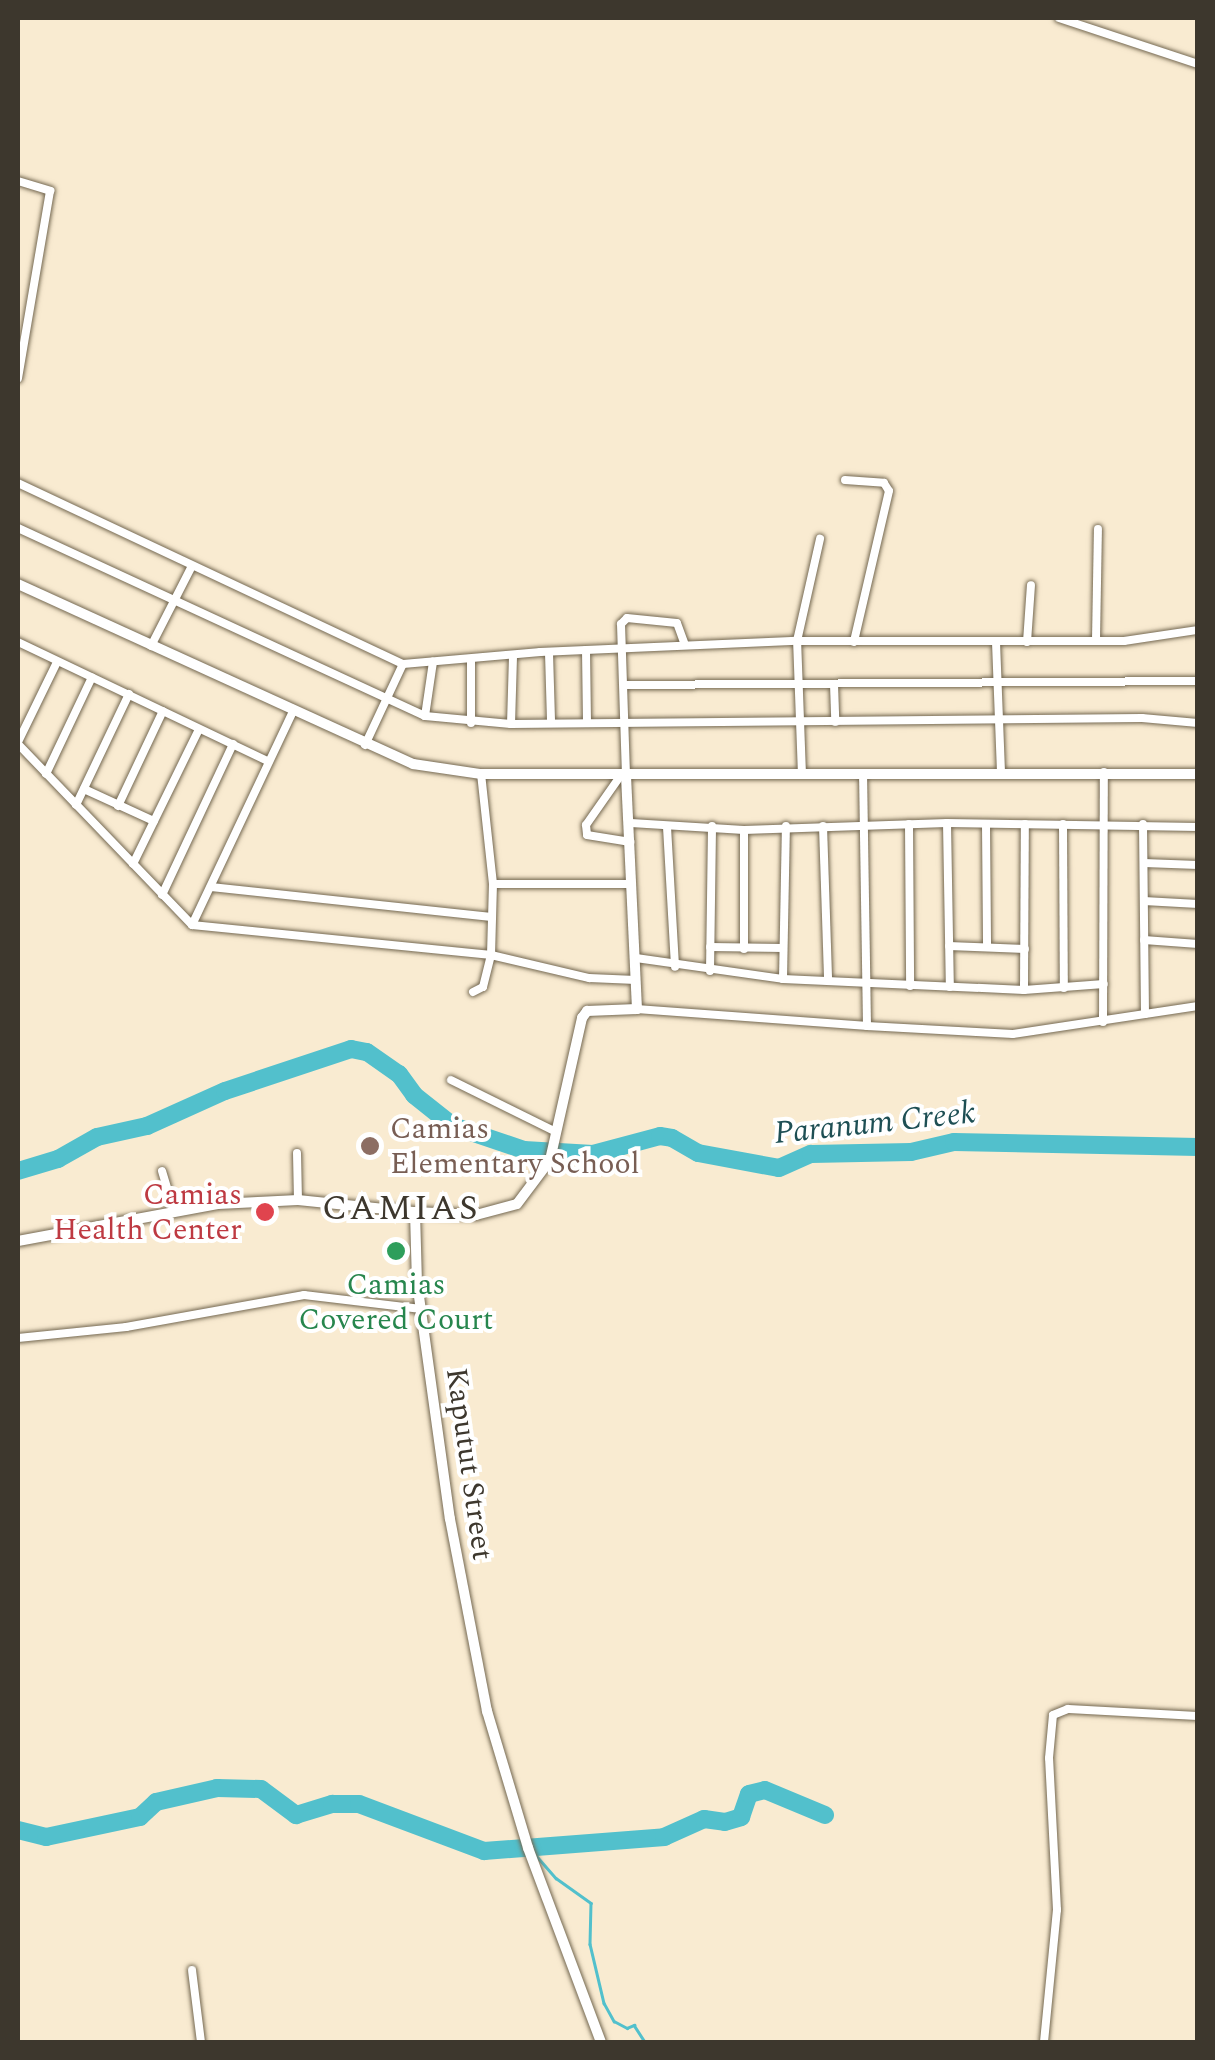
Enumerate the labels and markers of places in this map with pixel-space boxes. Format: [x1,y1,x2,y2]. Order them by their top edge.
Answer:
place label: Camias Elementary School [390,1111,640,1182]
marker: Camias Elementary School [359,1135,381,1157]
place label: Camias Health Center [53,1177,242,1248]
marker: Camias Health Center [252,1199,278,1225]
marker: Camias Covered Court [385,1240,407,1262]
place label: Camias Covered Court [299,1267,493,1338]

